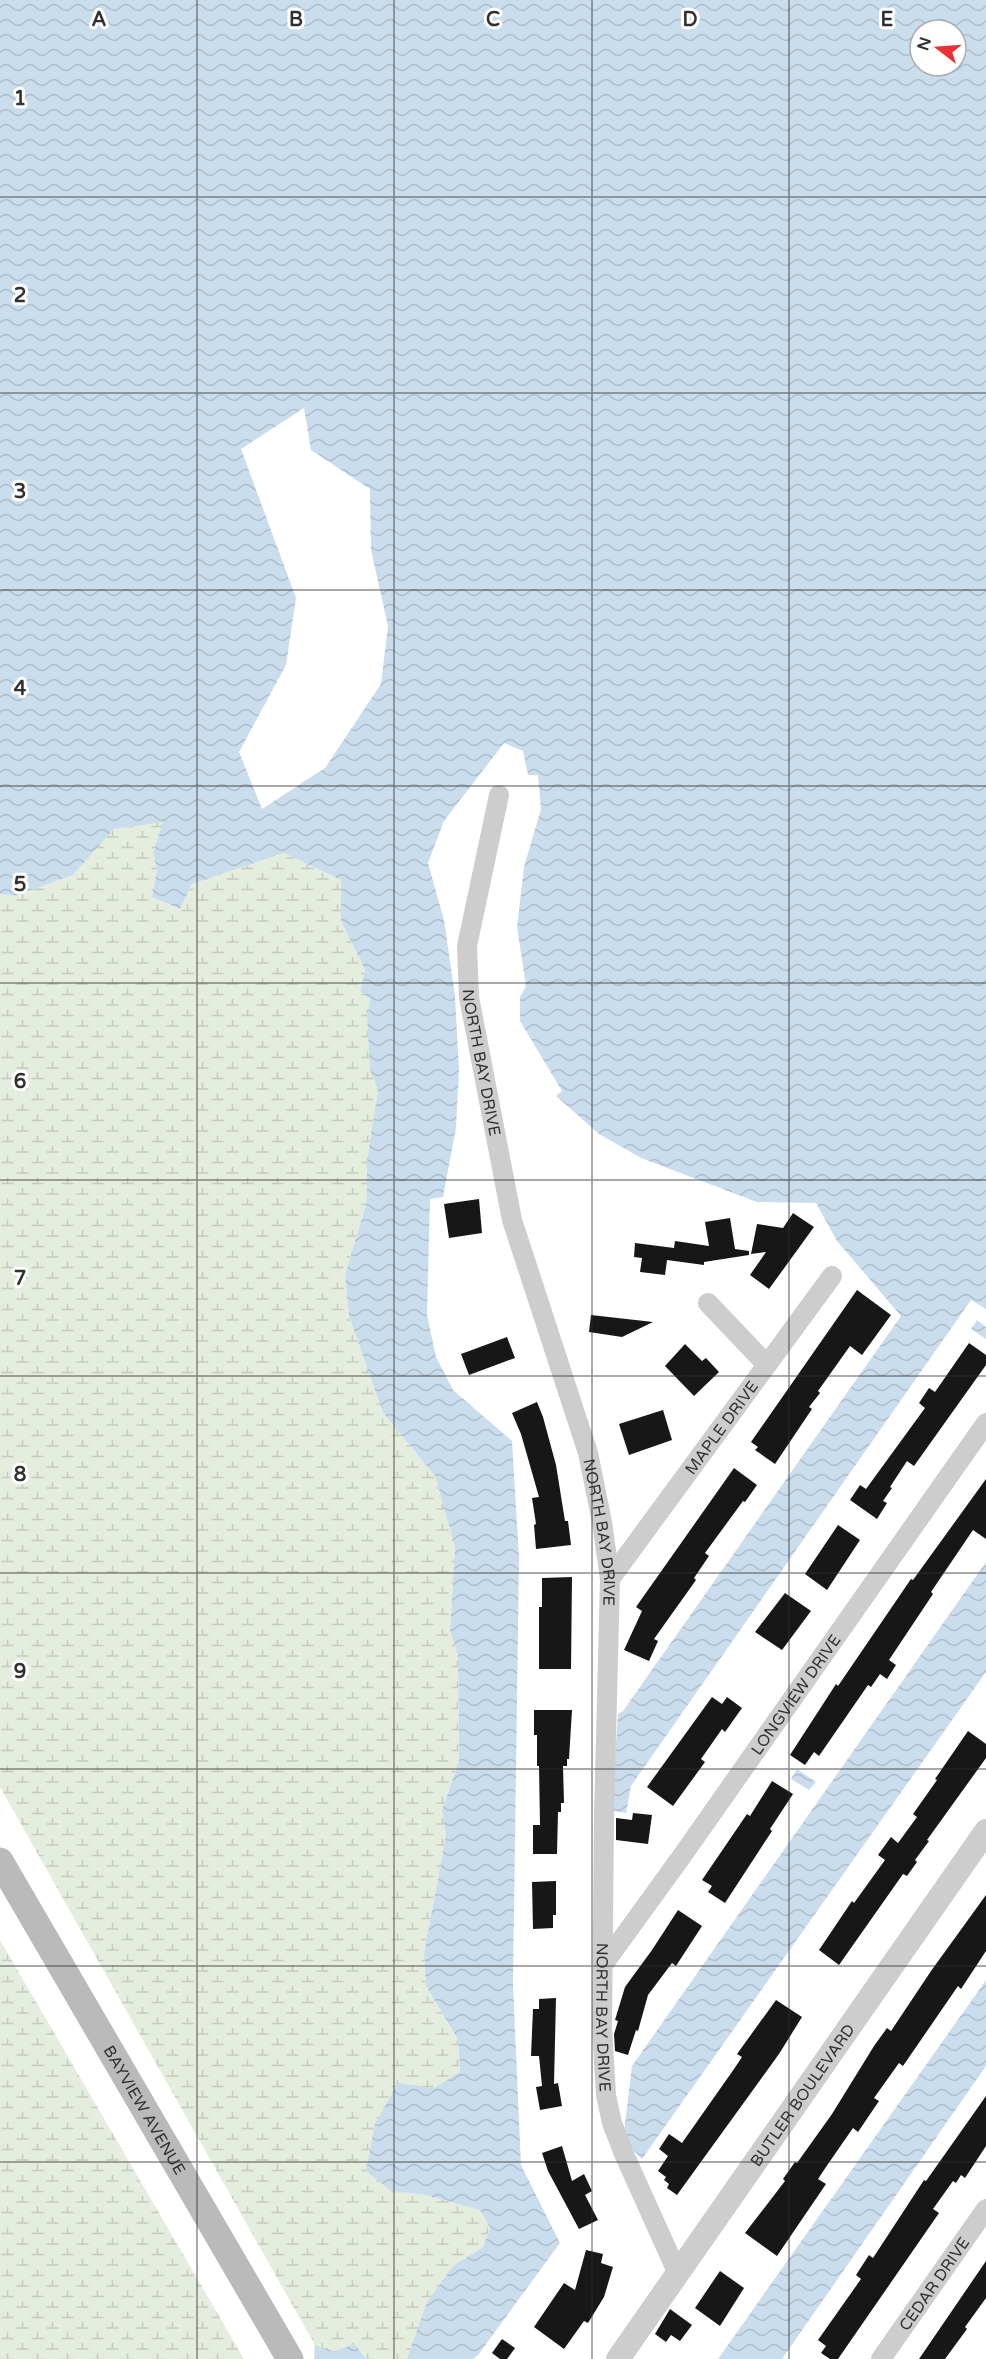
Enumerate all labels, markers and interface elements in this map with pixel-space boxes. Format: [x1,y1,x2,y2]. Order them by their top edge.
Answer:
text: A [92,8,107,32]
text: B [289,8,303,32]
text: C [486,8,500,32]
text: D [682,8,698,32]
text: E [881,8,894,32]
north arrow [908,18,968,78]
text: N [913,35,936,53]
text: 1 [14,87,26,111]
text: 2 [14,284,26,308]
text: 3 [14,480,26,504]
text: 4 [14,677,27,701]
text: 5 [14,873,26,897]
street label: NORTH BAY DRIVE [458,989,505,1138]
text: 6 [14,1070,26,1094]
text: 7 [14,1267,26,1291]
street label: MAPLE DRIVE [681,1377,763,1479]
street label: NORTH BAY DRIVE [578,1457,619,1606]
text: 8 [14,1463,26,1487]
street label: LONGVIEW DRIVE [747,1631,845,1759]
text: 9 [14,1660,26,1684]
street label: NORTH BAY DRIVE [591,1943,615,2092]
street label: BUTLER BOULEVARD [746,2020,860,2171]
street label: BAYVIEW AVENUE [99,2042,190,2179]
street label: CEDAR DRIVE [895,2233,974,2335]

